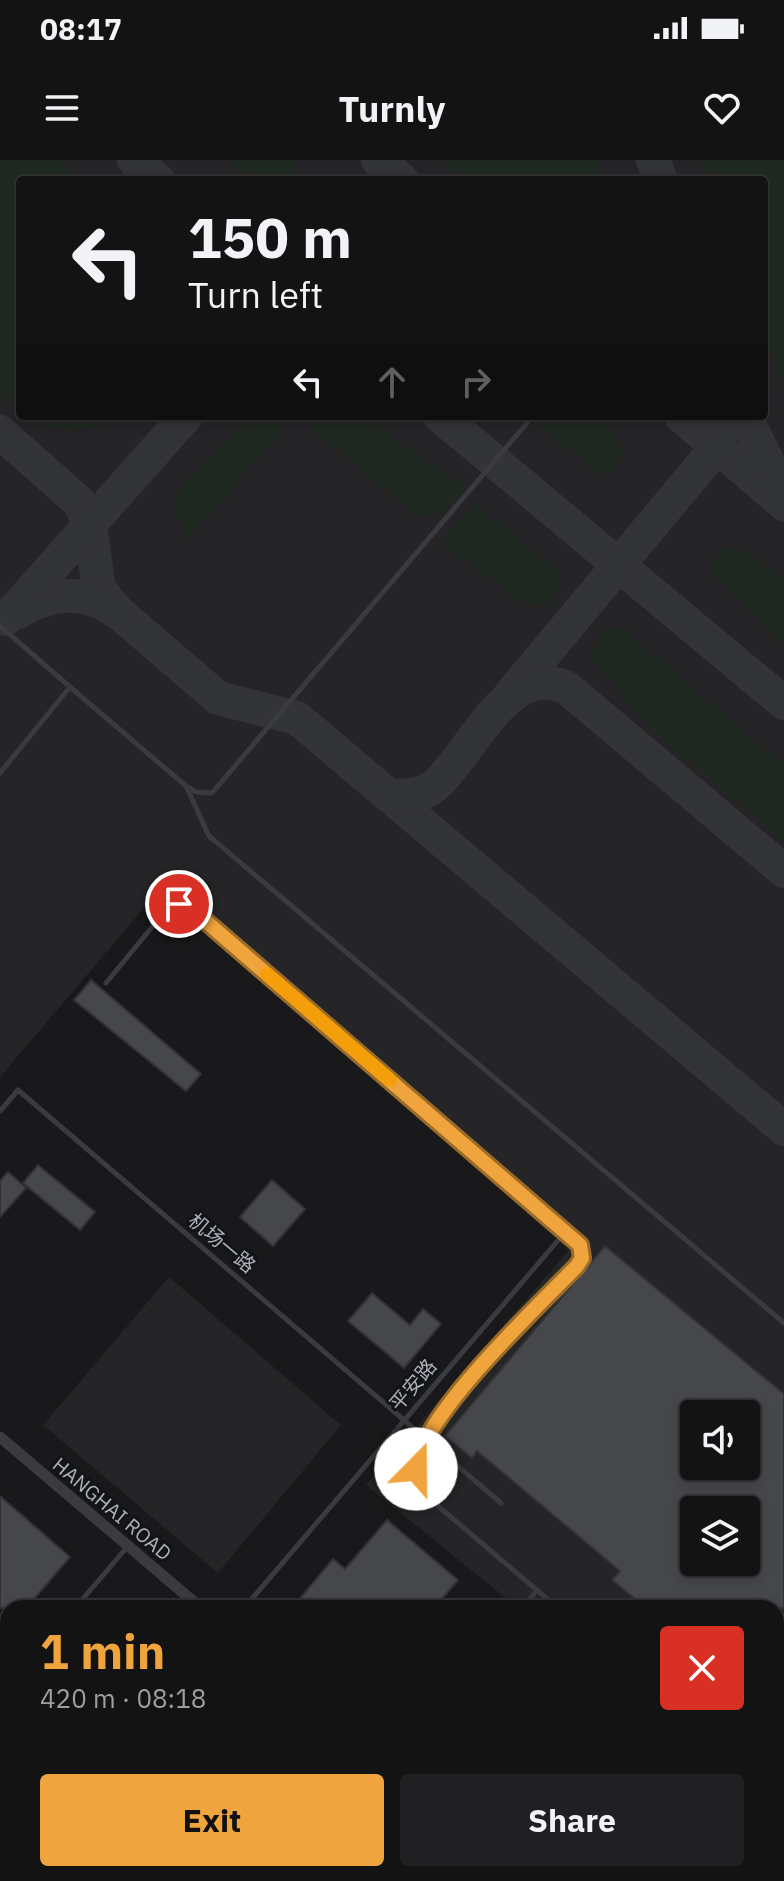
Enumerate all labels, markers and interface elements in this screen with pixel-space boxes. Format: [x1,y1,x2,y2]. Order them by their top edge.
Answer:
text: 08:17 [40,9,122,48]
text: Turnly [339,85,445,132]
icon: menu [40,86,84,130]
icon: heart [700,86,744,130]
text: 150 m [188,201,352,273]
icon: left [56,208,160,312]
text: Turn left [188,271,323,318]
icon: left [286,360,330,404]
icon: ahead [370,360,414,404]
icon: right [454,360,498,404]
pin [145,870,213,938]
icon: arrive [157,882,201,926]
street label: 机场一路 [183,1207,262,1279]
street label: 平安路 [383,1353,442,1416]
map controls [680,1400,760,1576]
button: sound [680,1400,760,1480]
position arrow [374,1427,458,1511]
street label: HANGHAI ROAD [47,1451,177,1566]
button: layers [680,1496,760,1576]
text: 1 min [40,1620,165,1682]
button: close [660,1626,744,1710]
text: 420 m · 08:18 [40,1681,206,1715]
button: Exit [40,1774,384,1866]
button: Share [400,1774,744,1866]

